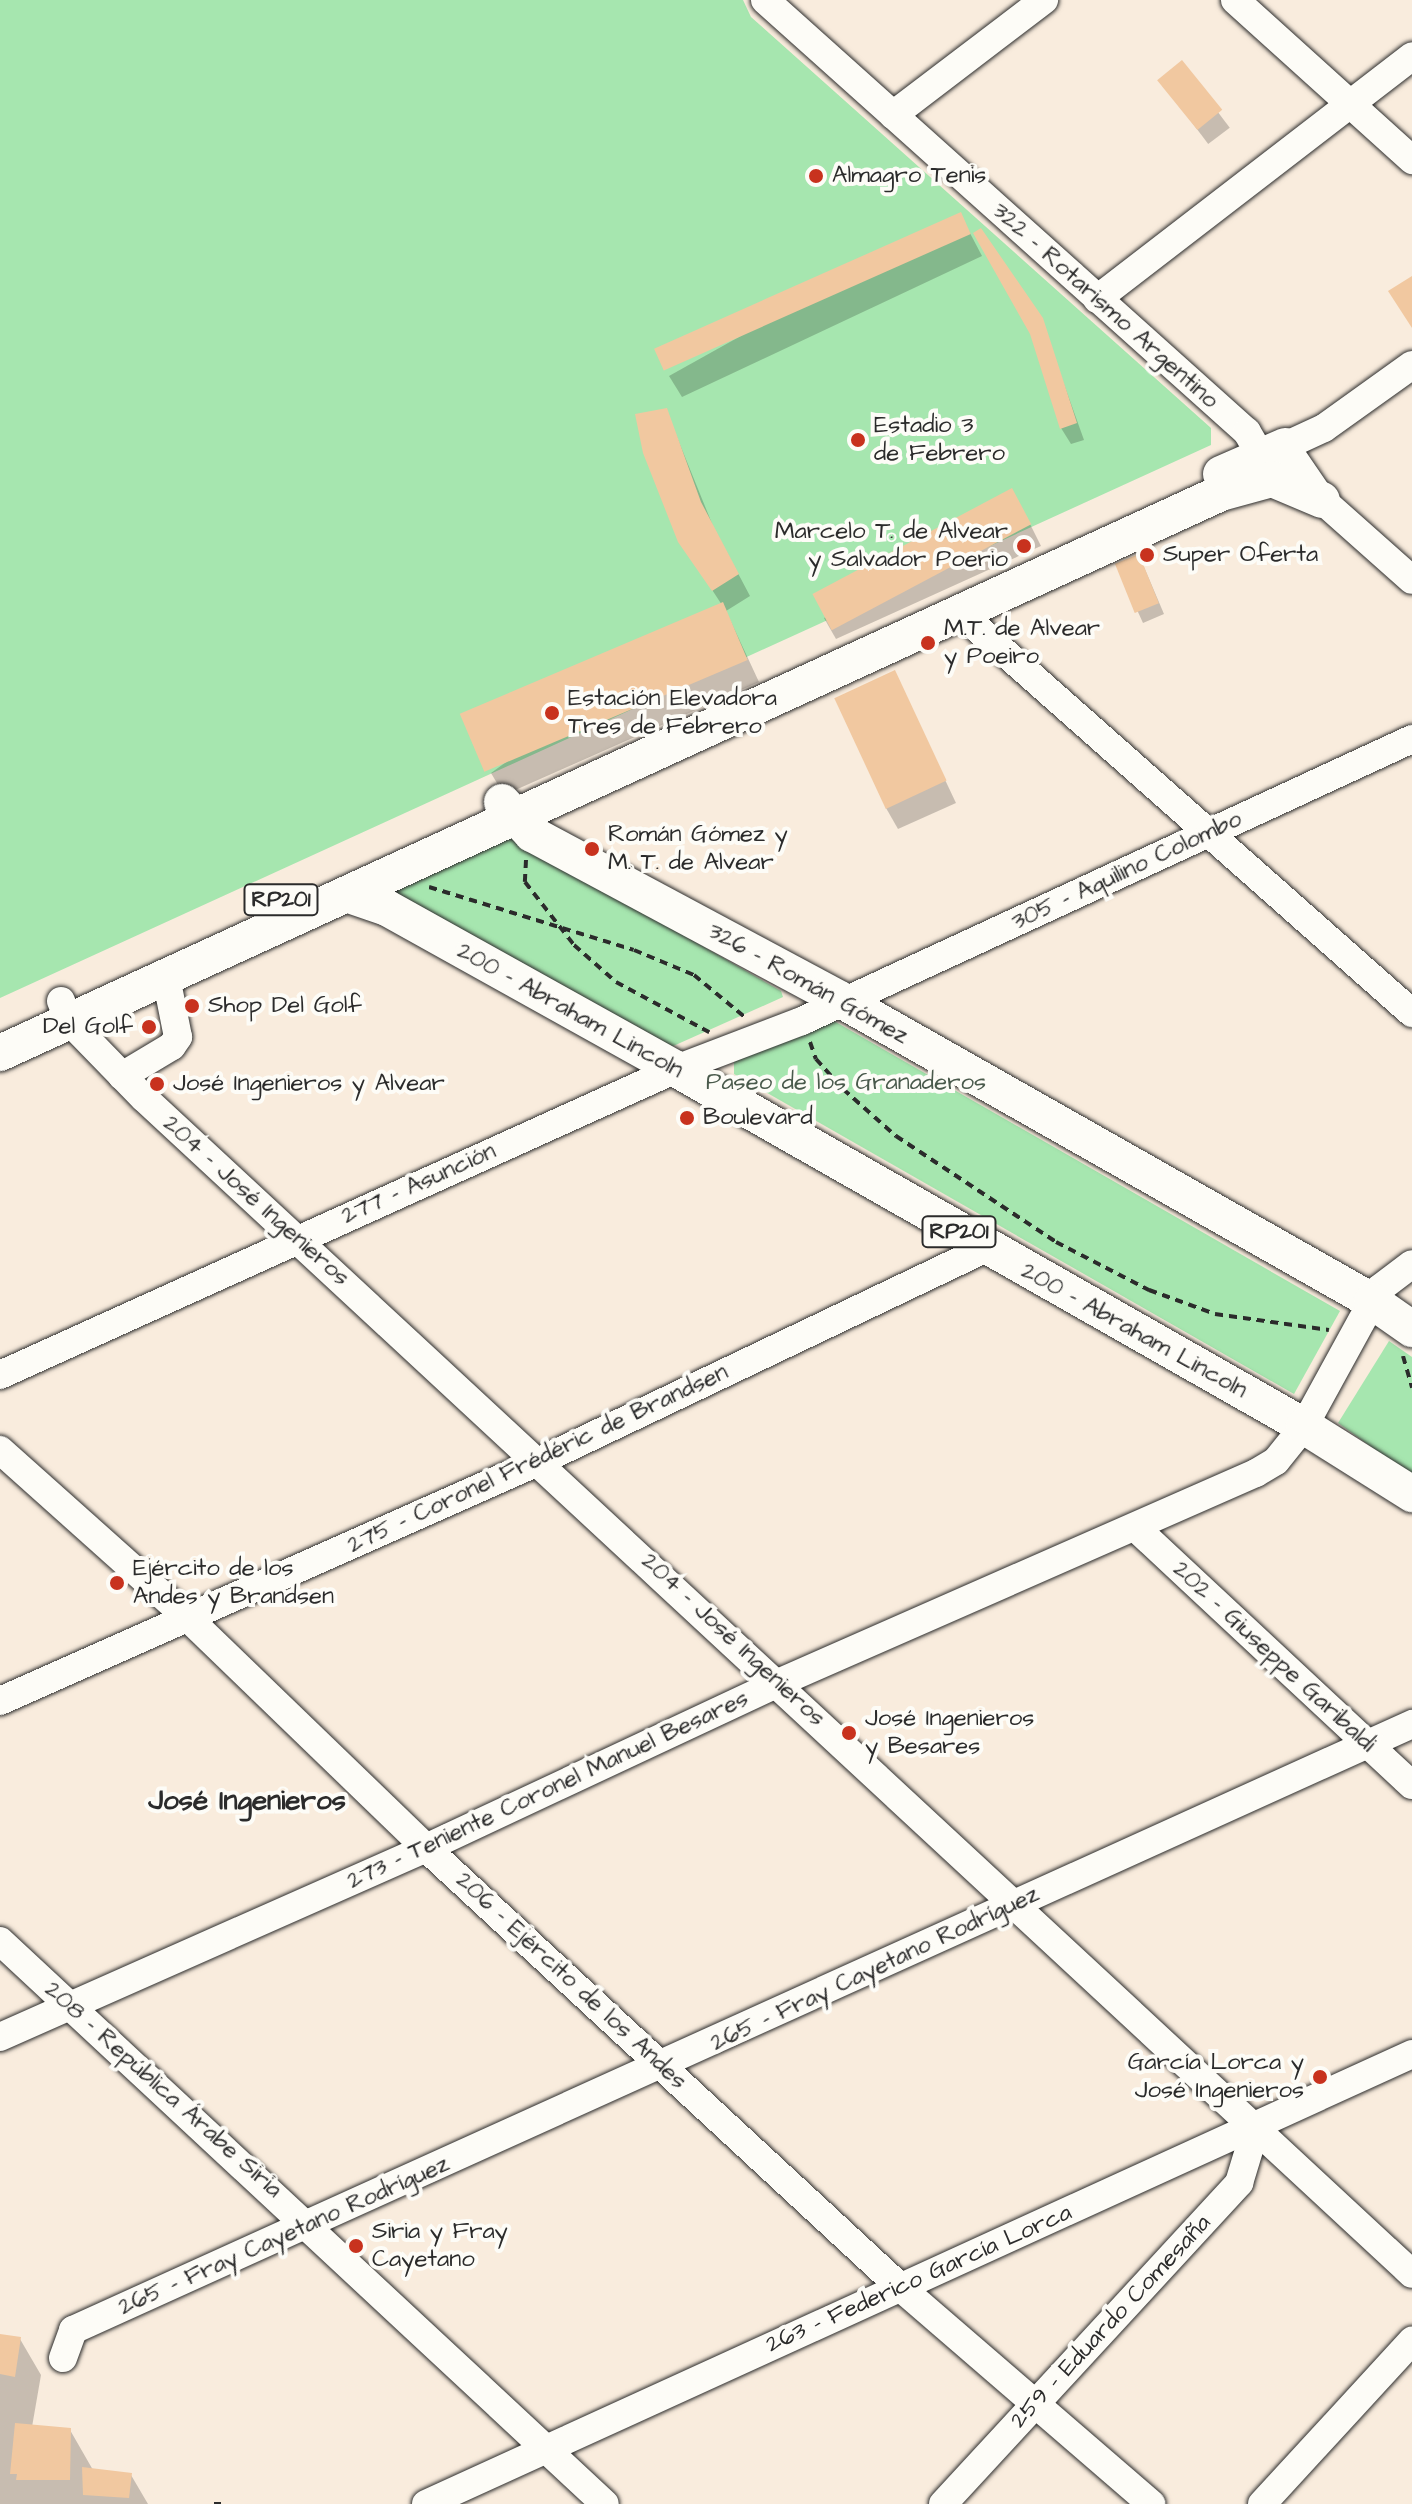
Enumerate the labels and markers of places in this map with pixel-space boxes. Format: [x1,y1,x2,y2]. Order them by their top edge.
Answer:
place label: Almagro Tenis [832,162,986,190]
marker: Almagro Tenis [807,167,825,185]
place label: Estadio 3 de Febrero [874,412,1005,468]
marker: Estadio 3 de Febrero [849,431,867,449]
place label: Marcelo T. de Alvear y Salvador Poerio [775,518,1008,574]
marker: Marcelo T. de Alvear y Salvador Poerio [1015,537,1033,555]
place label: Super Oferta [1163,541,1318,569]
marker: Super Oferta [1138,546,1156,564]
place label: M.T. de Alvear y Poeiro [944,615,1100,671]
marker: M.T. de Alvear y Poeiro [919,634,937,652]
place label: Estación Elevadora Tres de Febrero [568,685,777,741]
marker: Estación Elevadora Tres de Febrero [543,704,561,722]
place label: Román Gómez y M. T. de Alvear [608,821,788,877]
marker: Román Gómez y M. T. de Alvear [583,840,601,858]
place label: Shop Del Golf [208,992,362,1020]
marker: Shop Del Golf [183,997,201,1015]
place label: Del Golf [43,1013,133,1041]
marker: Del Golf [140,1018,158,1036]
place label: José Ingenieros y Alvear [173,1070,445,1098]
marker: José Ingenieros y Alvear [148,1075,166,1093]
place label: Boulevard [703,1104,813,1132]
marker: Boulevard [678,1109,696,1127]
place label: Ejército de los Andes y Brandsen [133,1555,334,1611]
marker: Ejército de los Andes y Brandsen [108,1574,126,1592]
place label: José Ingenieros y Besares [865,1705,1034,1761]
marker: José Ingenieros y Besares [840,1724,858,1742]
place label: García Lorca y José Ingenieros [1128,2049,1304,2105]
marker: García Lorca y José Ingenieros [1311,2068,1329,2086]
place label: Siria y Fray Cayetano [372,2218,508,2274]
marker: Siria y Fray Cayetano [347,2237,365,2255]

